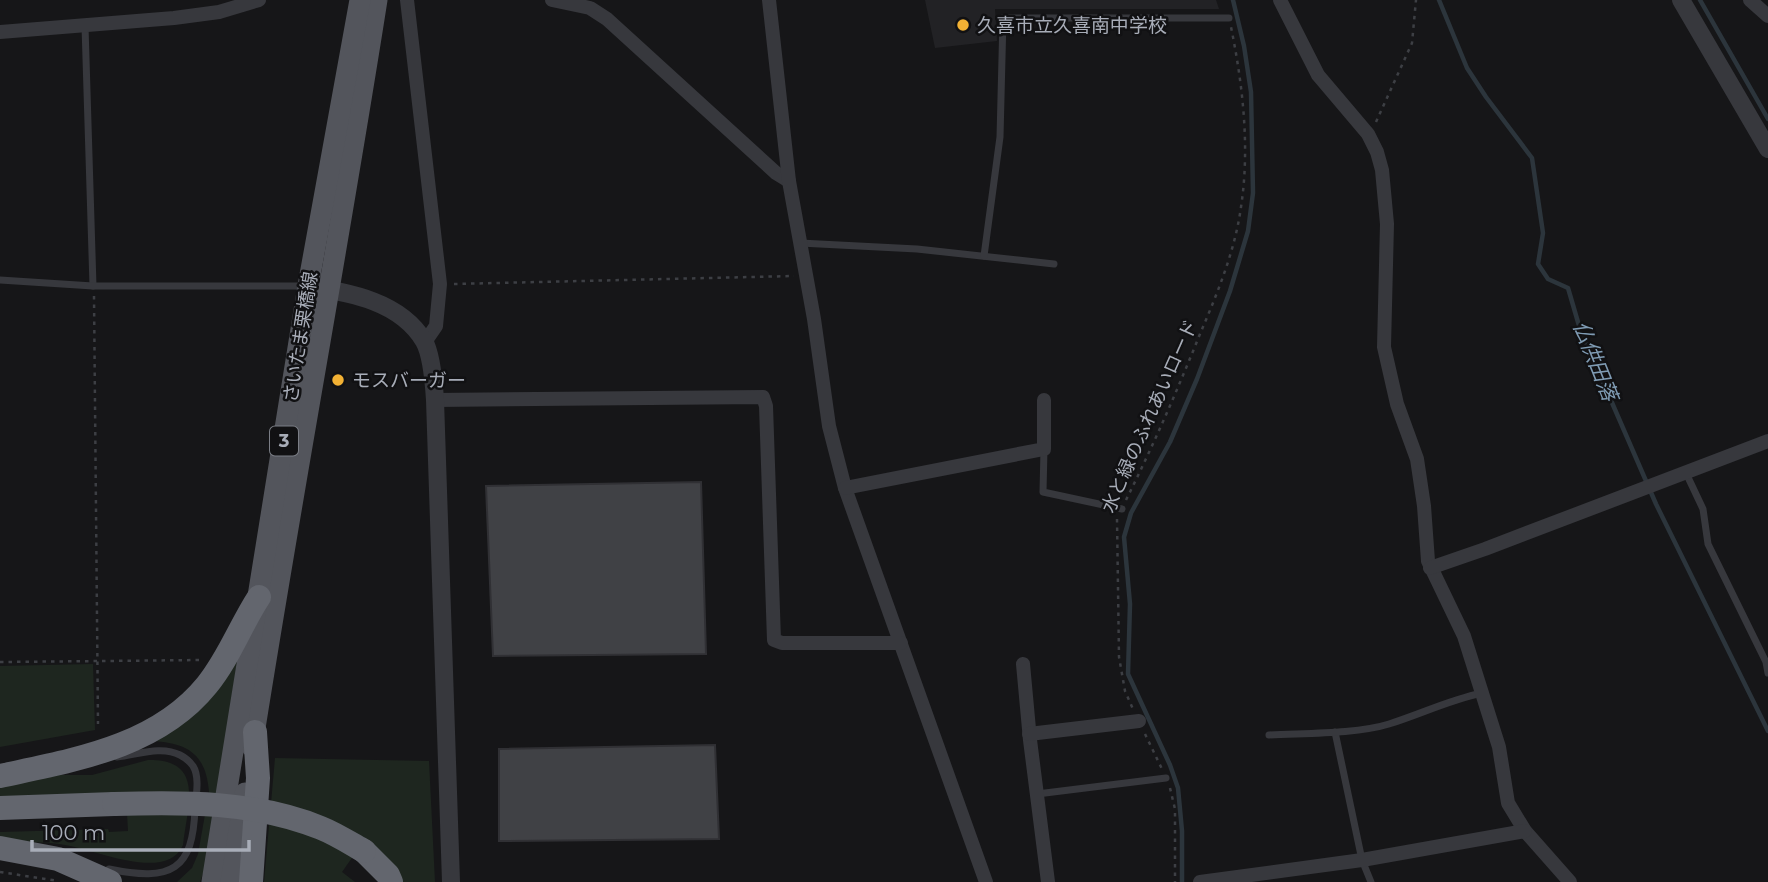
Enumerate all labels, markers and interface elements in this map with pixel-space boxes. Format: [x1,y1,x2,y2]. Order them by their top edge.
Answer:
place label: 久喜市立久喜南中学校 [977,14,1167,37]
marker: 久喜市立久喜南中学校 [955,17,971,33]
street label: さいたま栗橋線 [279,270,322,404]
street label: 水と緑のふれあいロード [1096,316,1202,516]
water label: 仏供田落 [1568,317,1624,407]
place label: モスバーガー [352,369,466,392]
marker: モスバーガー [330,372,346,388]
road number: 3 [270,426,298,456]
scale bar [32,808,248,852]
text: 100 m [42,820,105,845]

